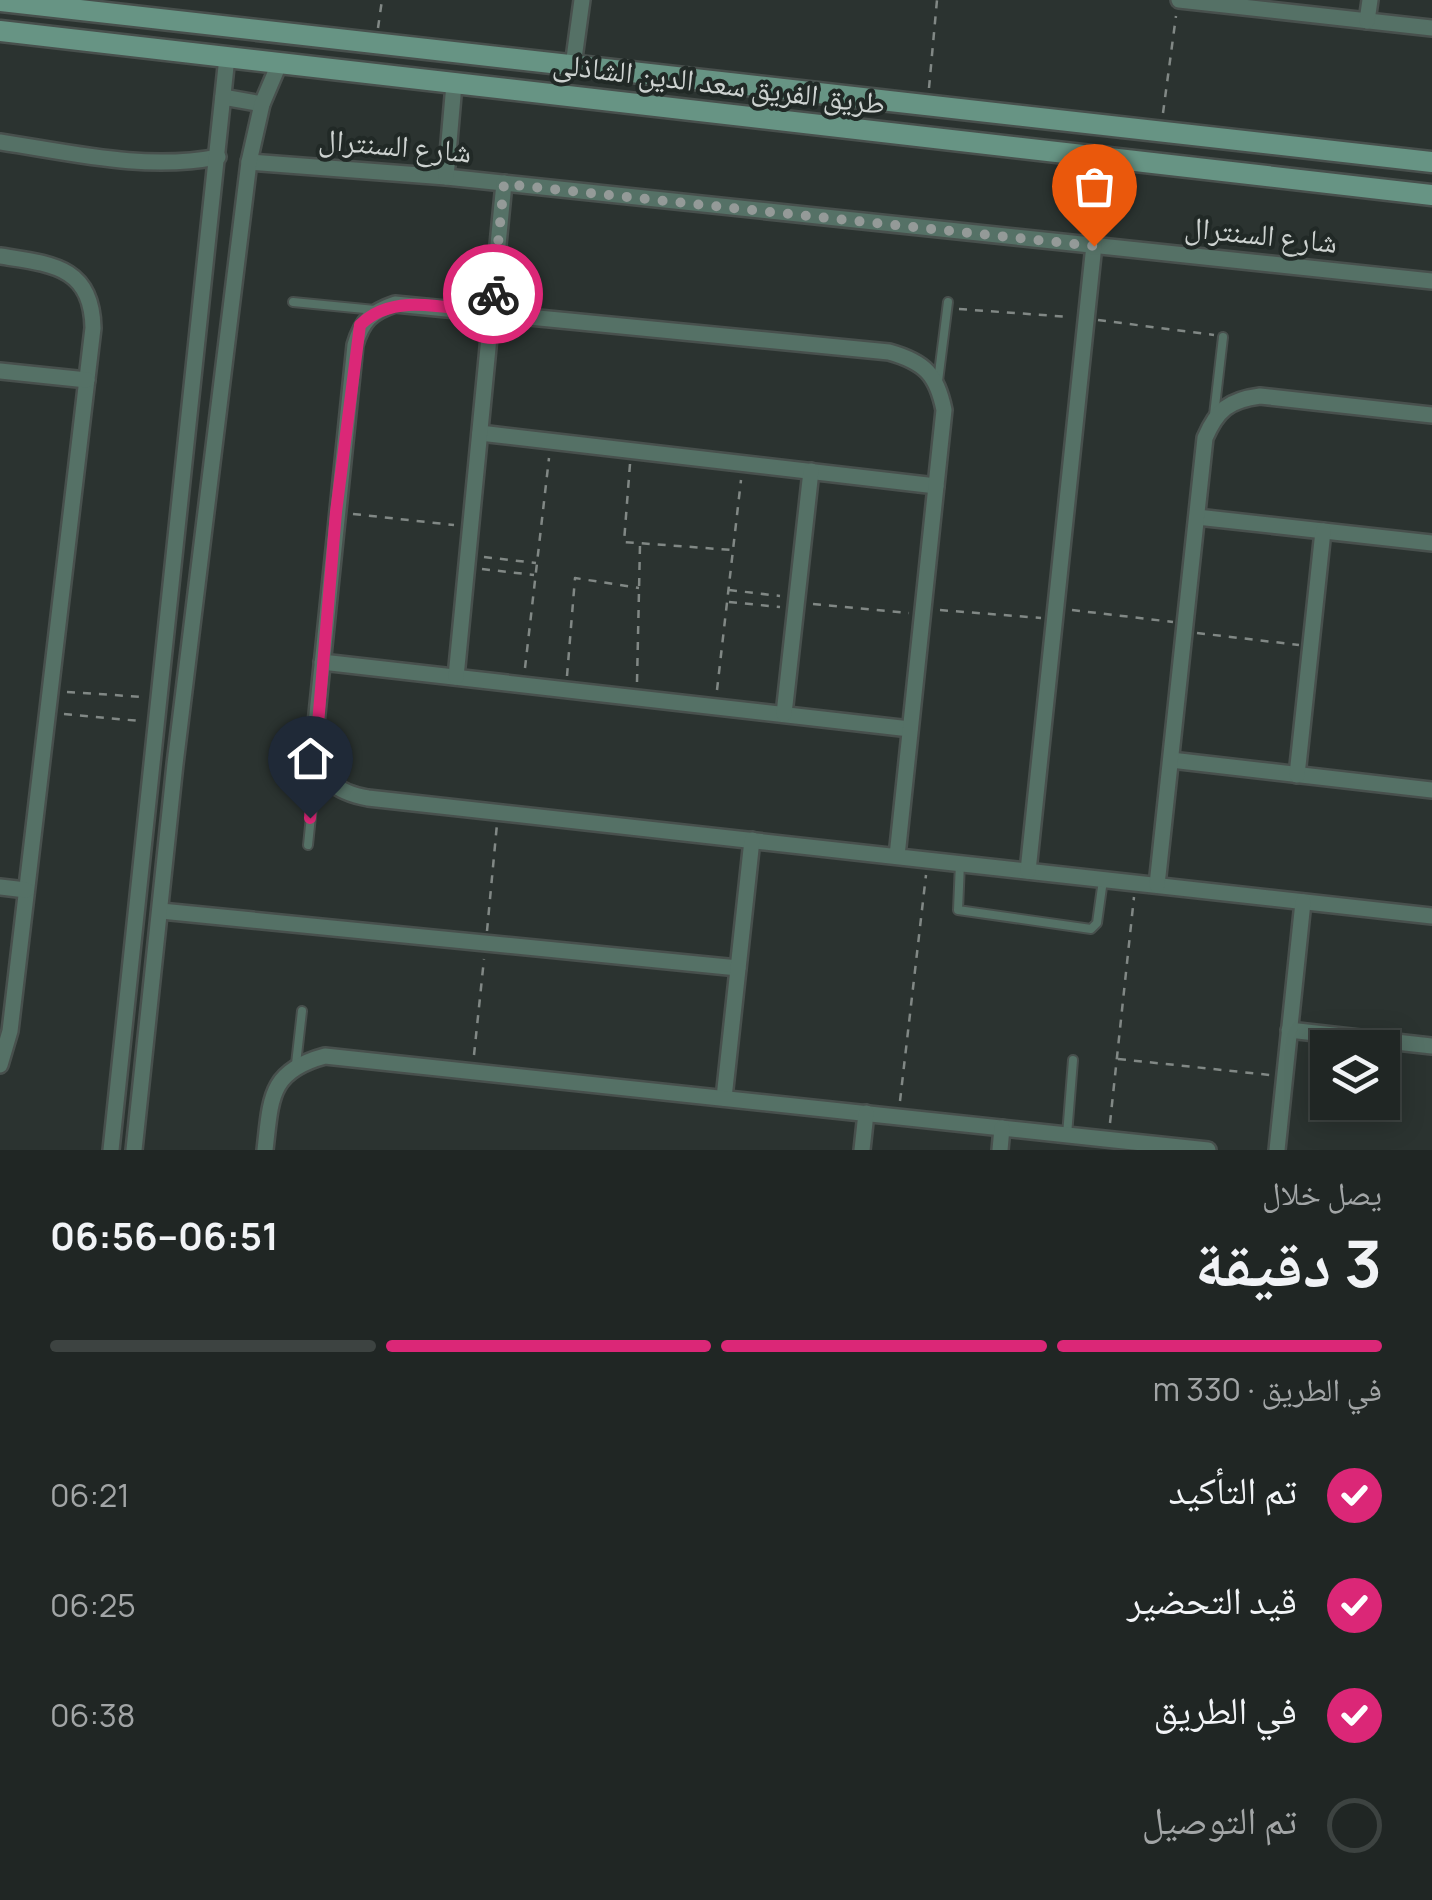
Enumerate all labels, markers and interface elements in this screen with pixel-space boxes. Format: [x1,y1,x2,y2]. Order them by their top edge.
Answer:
street label: طريق الفريق سعد الدين الشاذلى [551,42,888,123]
street label: شارع السنترال [317,117,473,172]
pin [1052,144,1137,247]
icon: bag [1067,159,1122,214]
street label: شارع السنترال [1183,205,1339,262]
courier [443,244,543,344]
icon: bike [466,267,521,322]
pin [268,716,353,819]
icon: home [283,731,338,786]
map controls [1310,1030,1400,1120]
button: layers [1310,1030,1400,1120]
text: يصل خلال [1262,1171,1382,1215]
text: 06:51–06:56 [50,1209,279,1261]
text: 3 دقيقة [1195,1218,1382,1307]
text: في الطريق · 330 m [1153,1367,1382,1411]
text: تم التأكيد [1168,1463,1297,1515]
icon: check [1327,1468,1382,1523]
text: 06:21 [50,1473,130,1517]
text: قيد التحضير [1127,1573,1297,1625]
icon: check [1327,1578,1382,1633]
text: 06:25 [50,1583,136,1627]
text: في الطريق [1154,1683,1297,1735]
icon: check [1327,1688,1382,1743]
text: 06:38 [50,1693,135,1737]
text: تم التوصيل [1142,1793,1297,1845]

